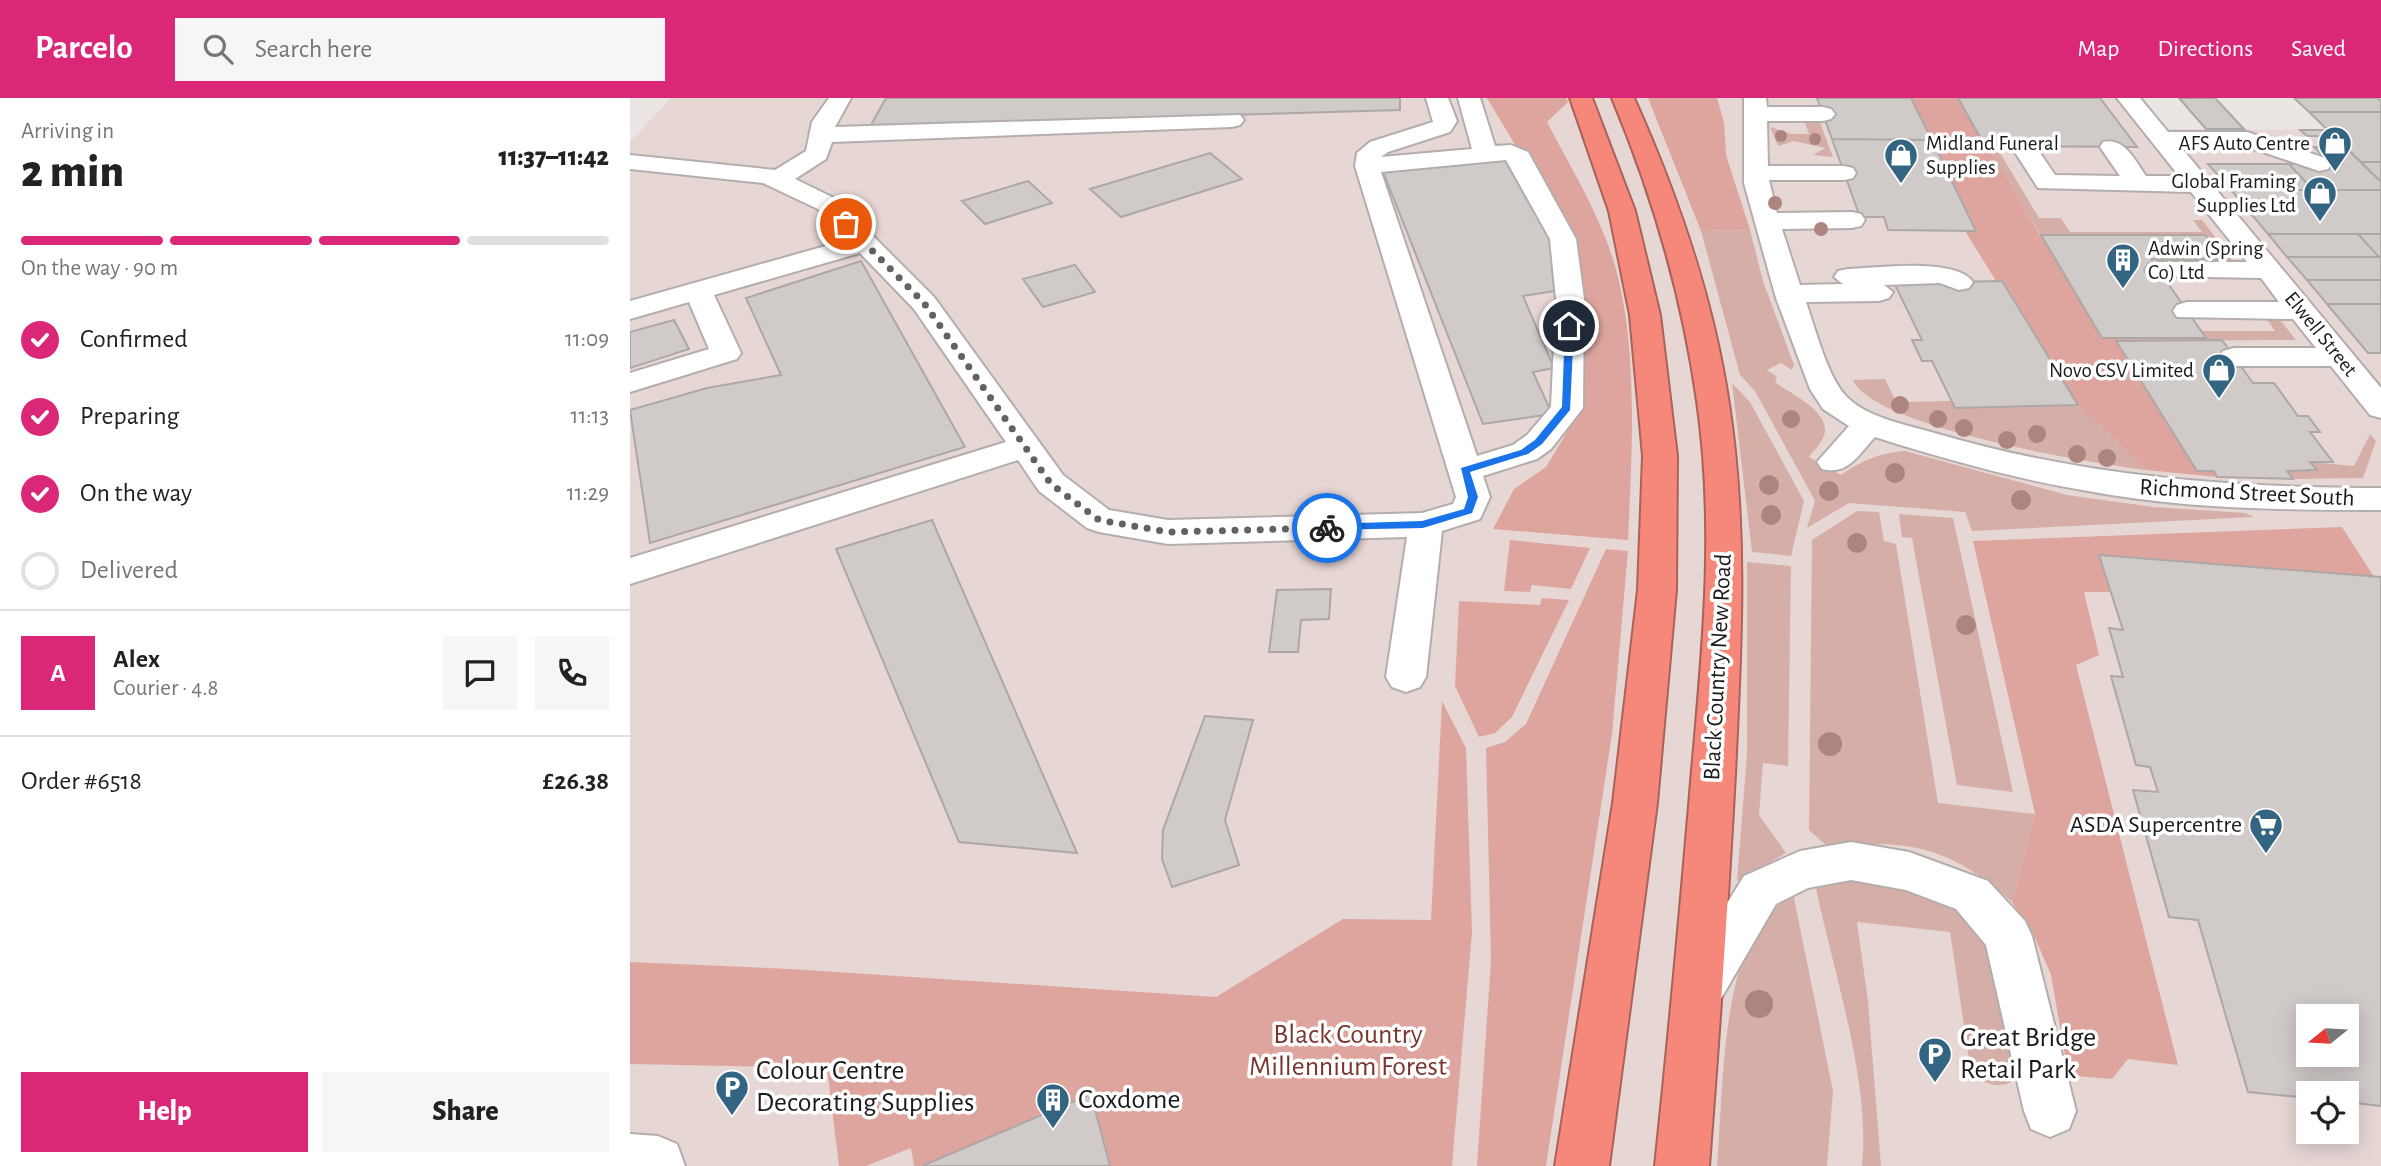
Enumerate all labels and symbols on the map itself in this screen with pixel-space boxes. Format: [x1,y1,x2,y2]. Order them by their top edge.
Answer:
shop icon: AFS Auto Centre [2316,124,2354,173]
place label: Midland Funeral Supplies [1926,133,2059,178]
place label: AFS Auto Centre [2179,133,2310,154]
shop icon: Midland Funeral Supplies [1882,136,1920,185]
place label: Global Framing Supplies Ltd [2172,171,2297,216]
shop icon: Global Framing Supplies Ltd [2301,174,2339,223]
pin [816,194,876,254]
place label: Adwin (Spring Co) Ltd [2148,238,2264,283]
building icon: Adwin (Spring Co) Ltd [2104,241,2142,290]
street label: Elwell Street [2281,288,2361,381]
pin [1539,296,1599,356]
shop icon: Novo CSV Limited [2200,351,2238,400]
place label: Novo CSV Limited [2049,360,2194,381]
street label: Richmond Street South [2139,475,2355,511]
courier [1292,493,1362,563]
street label: Black Country New Road [1700,553,1736,781]
supermarket icon: ASDA Supercentre [2247,806,2285,855]
place label: ASDA Supercentre [2070,813,2242,837]
north arrow [2296,1004,2359,1068]
park label: Black Country Millennium Forest [1249,1021,1447,1081]
place label: Great Bridge Retail Park [1960,1024,2096,1084]
parking icon: Great Bridge Retail Park [1916,1035,1954,1084]
place label: Colour Centre Decorating Supplies [756,1057,974,1117]
parking icon: Colour Centre Decorating Supplies [713,1068,751,1117]
building icon: Coxdome [1034,1081,1072,1130]
place label: Coxdome [1078,1086,1180,1114]

